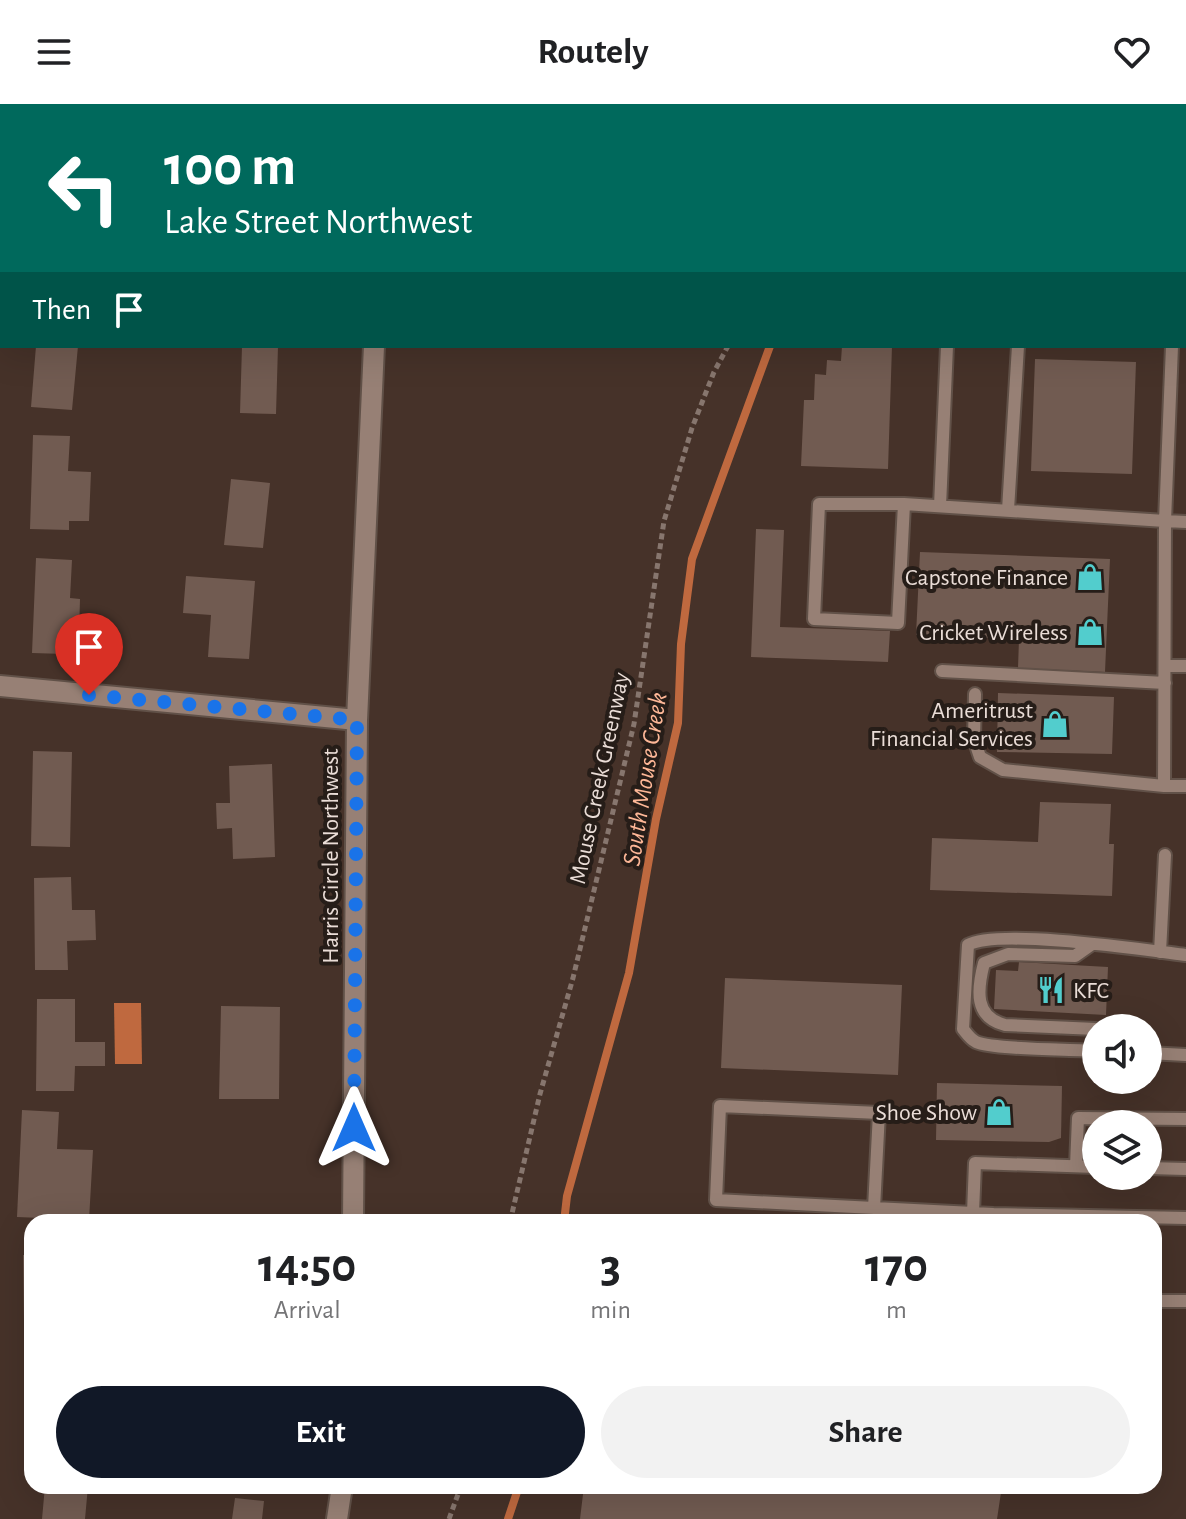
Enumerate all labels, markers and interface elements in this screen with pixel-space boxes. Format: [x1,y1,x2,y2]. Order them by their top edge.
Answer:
icon: menu [32,30,76,74]
icon: heart [1110,30,1154,74]
text: Routely [538,34,648,70]
icon: left [32,136,136,240]
text: 100 m [164,139,296,195]
text: Lake Street Northwest [164,204,472,240]
icon: arrive [107,288,151,332]
text: Then [32,295,91,325]
shop icon: Capstone Finance [1075,562,1105,592]
place label: Capstone Finance [905,566,1068,590]
pin [55,613,123,695]
shop icon: Cricket Wireless [1075,617,1105,647]
place label: Cricket Wireless [919,621,1068,645]
icon: arrive [67,625,111,669]
street label: Mouse Creek Greenway [566,670,634,886]
water label: South Mouse Creek [618,691,672,868]
place label: Ameritrust Financial Services [870,699,1033,751]
shop icon: Ameritrust Financial Services [1040,709,1070,739]
street label: Harris Circle Northwest [319,748,343,964]
restaurant icon: KFC [1036,975,1066,1005]
place label: KFC [1073,979,1109,1003]
map controls [1082,1014,1162,1190]
button: sound [1082,1014,1162,1094]
position arrow [312,1086,396,1170]
shop icon: Shoe Show [984,1097,1014,1127]
place label: Shoe Show [875,1101,977,1125]
button: layers [1082,1110,1162,1190]
text: 14:50 [258,1243,356,1291]
text: 3 [600,1243,621,1291]
text: 170 [865,1243,928,1291]
text: Arrival [274,1297,341,1323]
text: min [590,1297,631,1323]
text: m [886,1297,907,1323]
button: Exit [56,1386,585,1478]
button: Share [601,1386,1130,1478]

